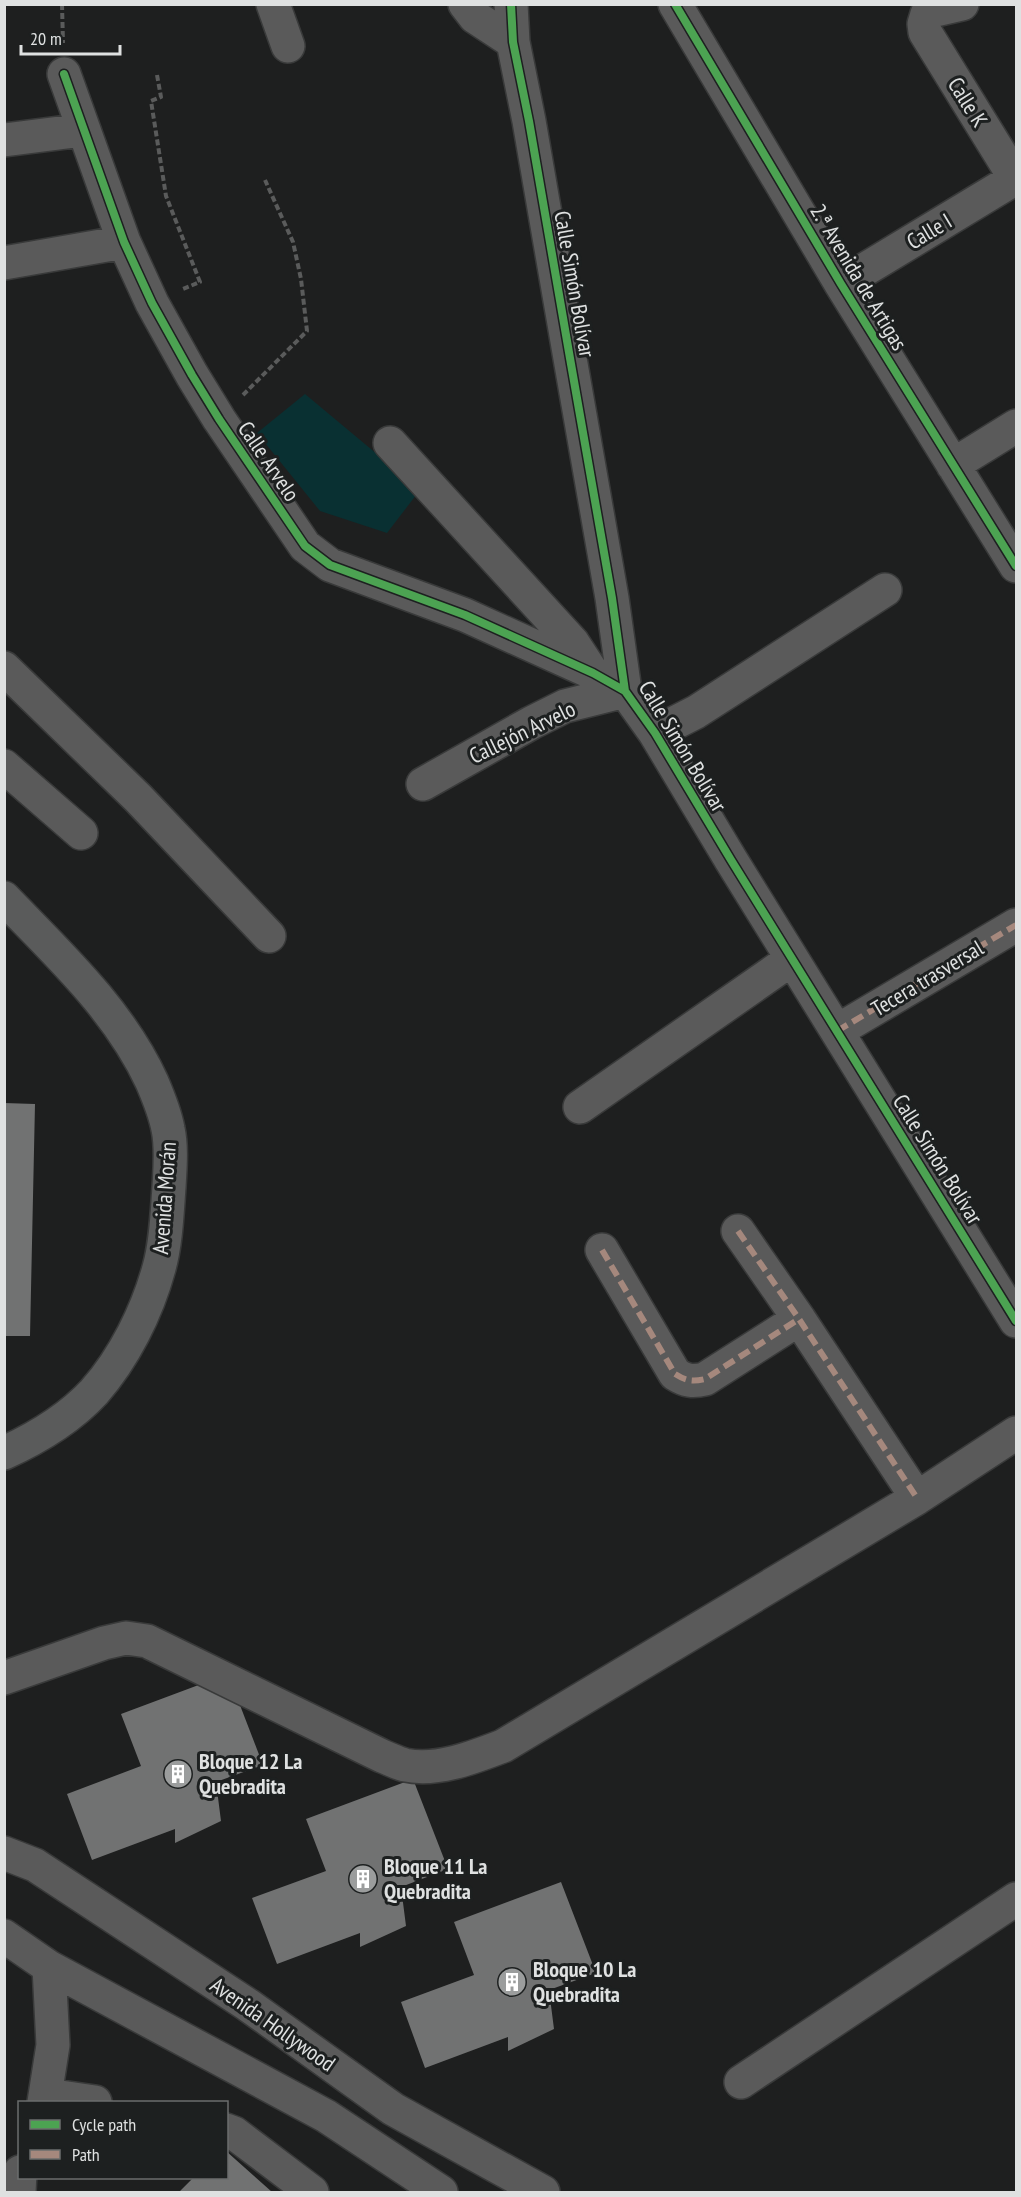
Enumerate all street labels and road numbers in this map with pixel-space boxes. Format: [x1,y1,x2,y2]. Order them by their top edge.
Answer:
street label: Calle K [942,72,994,132]
street label: 2.ª Avenida de Artigas [804,199,914,355]
street label: Calle I [901,207,957,255]
street label: Calle Simón Bolívar [548,209,602,359]
street label: Calle Arvelo [232,416,306,506]
street label: Calle Simón Bolívar [633,675,733,817]
street label: Callejón Arvelo [464,694,580,770]
street label: Tecera trasversal [866,933,989,1022]
street label: Calle Simón Bolívar [887,1089,989,1229]
street label: Avenida Morán [146,1141,182,1255]
street label: Avenida Hollywood [205,1971,341,2077]

